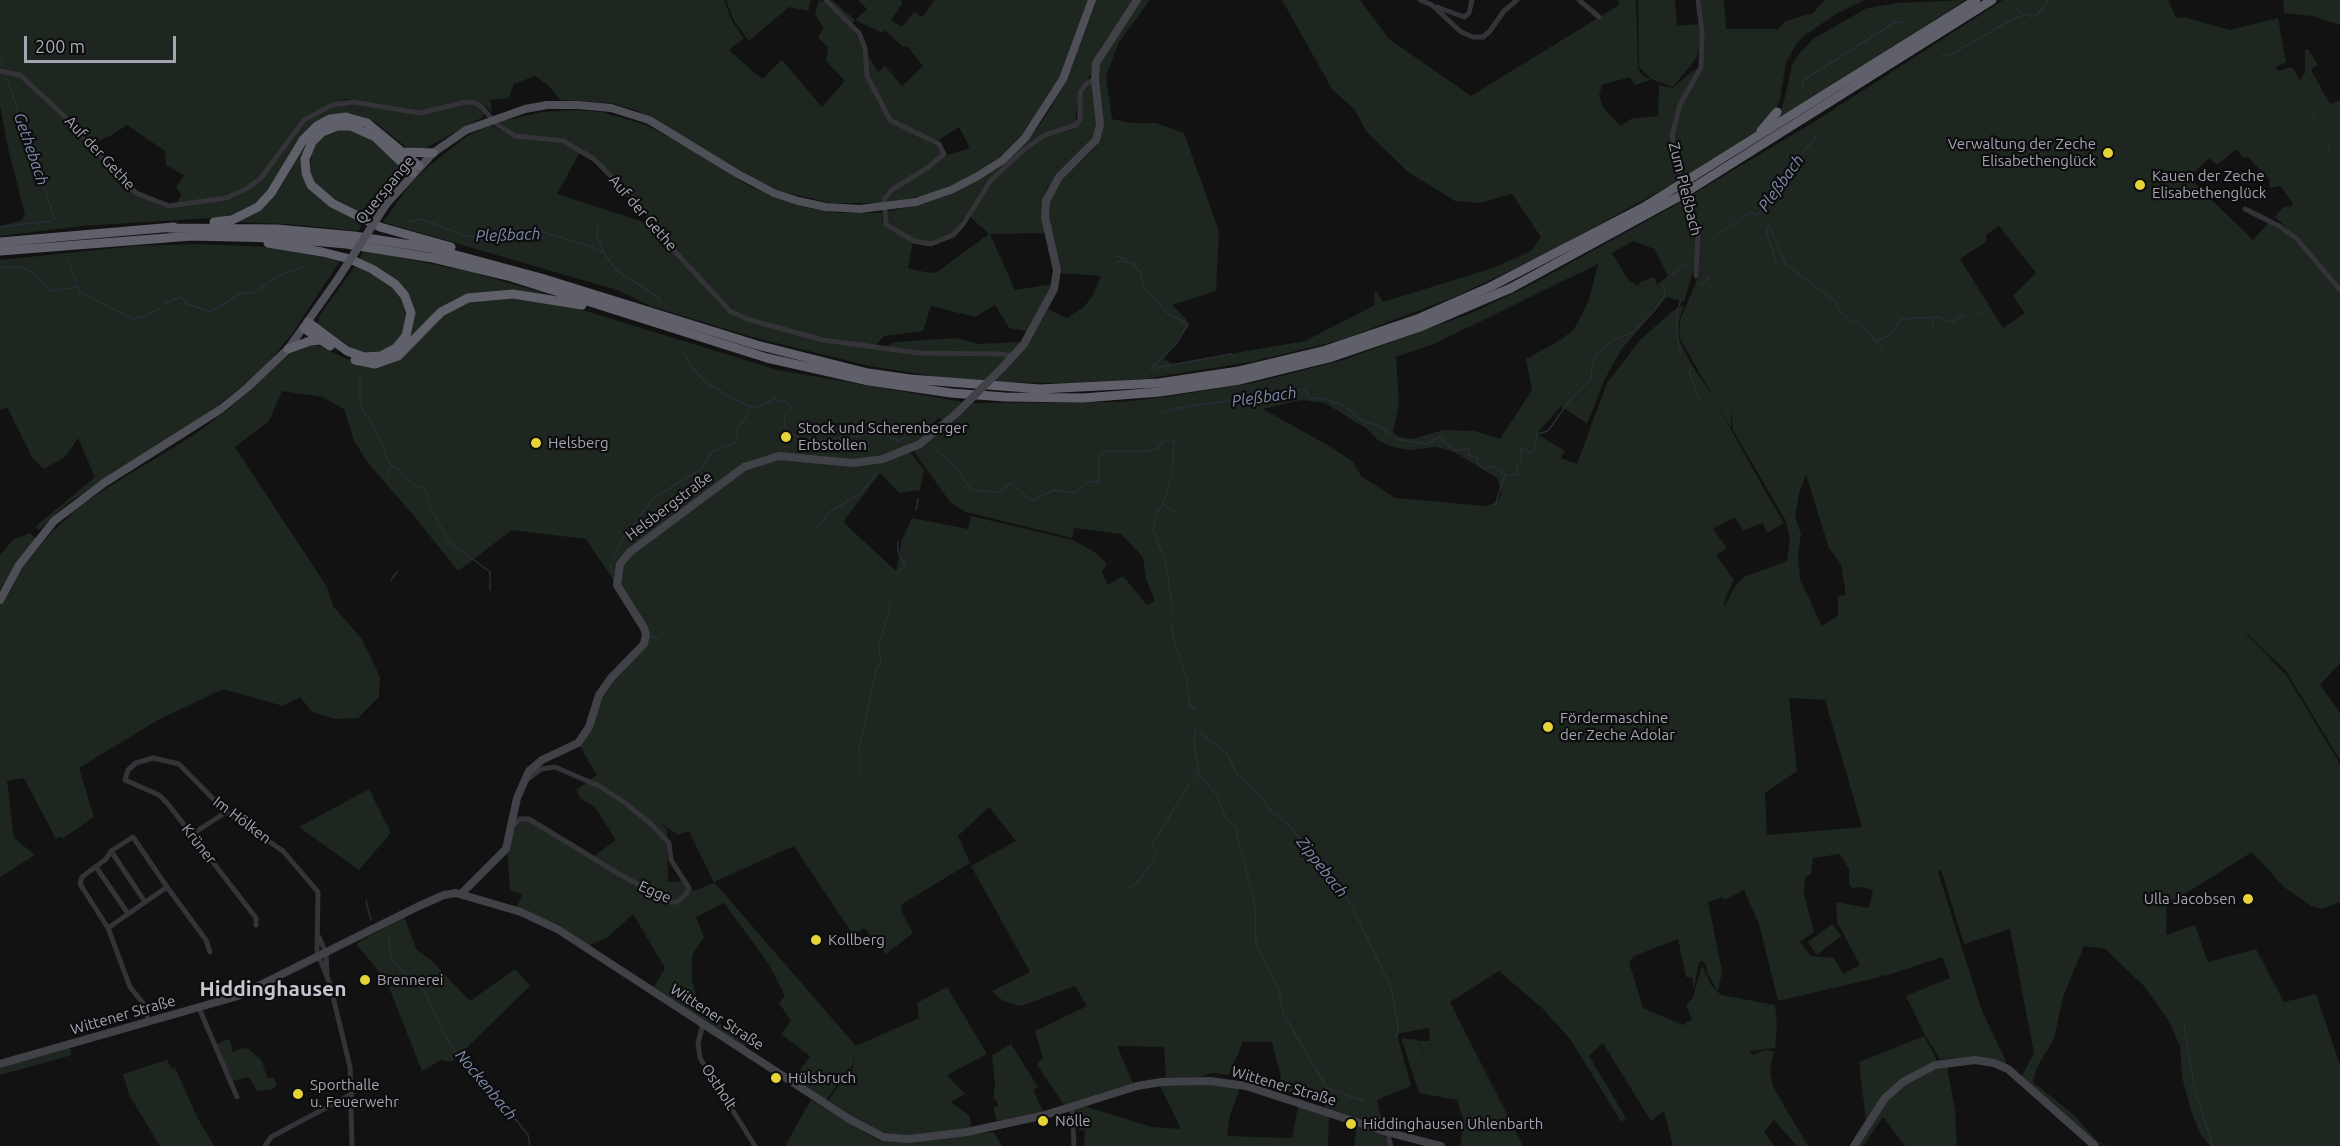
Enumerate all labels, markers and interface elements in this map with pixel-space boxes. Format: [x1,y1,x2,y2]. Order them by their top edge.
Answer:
scale bar [27,24,178,62]
text: 200 m [35,36,85,56]
water label: Gethebach [10,110,52,188]
street label: Auf der Gethe [61,112,139,194]
place label: Verwaltung der Zeche Elisabethenglück [1948,135,2096,170]
street label: Zum Pleßbach [1665,140,1705,238]
marker: Verwaltung der Zeche Elisabethenglück [2101,146,2115,160]
water label: Pleßbach [1754,151,1808,215]
street label: Querspange [352,152,418,228]
place label: Kauen der Zeche Elisabethenglück [2152,167,2266,202]
street label: Auf der Gethe [605,171,681,255]
marker: Kauen der Zeche Elisabethenglück [2133,178,2147,192]
water label: Pleßbach [475,224,541,246]
water label: Pleßbach [1230,383,1298,411]
place label: Stock und Scherenberger Erbstollen [798,419,967,454]
marker: Stock und Scherenberger Erbstollen [779,430,793,444]
place label: Helsberg [548,434,609,452]
marker: Helsberg [529,436,543,450]
street label: Helsbergstraße [622,468,716,544]
place label: Fördermaschine der Zeche Adolar [1560,709,1675,744]
marker: Fördermaschine der Zeche Adolar [1541,720,1555,734]
street label: Im Hölken [210,792,274,848]
street label: Krüner [178,820,220,868]
water label: Zippebach [1292,833,1352,901]
street label: Egge [636,877,674,907]
place label: Ulla Jacobsen [2144,890,2236,908]
marker: Ulla Jacobsen [2241,892,2255,906]
place label: Kollberg [828,931,885,949]
marker: Kollberg [809,933,823,947]
place label: Brennerei [377,971,443,989]
marker: Brennerei [358,973,372,987]
district label: Hiddinghausen [200,976,346,1002]
street label: Wittener Straße [667,980,767,1054]
street label: Wittener Straße [68,991,178,1039]
water label: Nockenbach [451,1046,521,1124]
street label: Ostholt [698,1061,740,1113]
street label: Wittener Straße [1229,1062,1339,1110]
place label: Hülsbruch [788,1069,856,1087]
marker: Hülsbruch [769,1071,783,1085]
place label: Sporthalle u. Feuerwehr [310,1076,399,1111]
marker: Sporthalle u. Feuerwehr [291,1087,305,1101]
place label: Nölle [1055,1112,1091,1130]
marker: Nölle [1036,1114,1050,1128]
place label: Hiddinghausen Uhlenbarth [1363,1115,1543,1133]
marker: Hiddinghausen Uhlenbarth [1344,1117,1358,1131]

